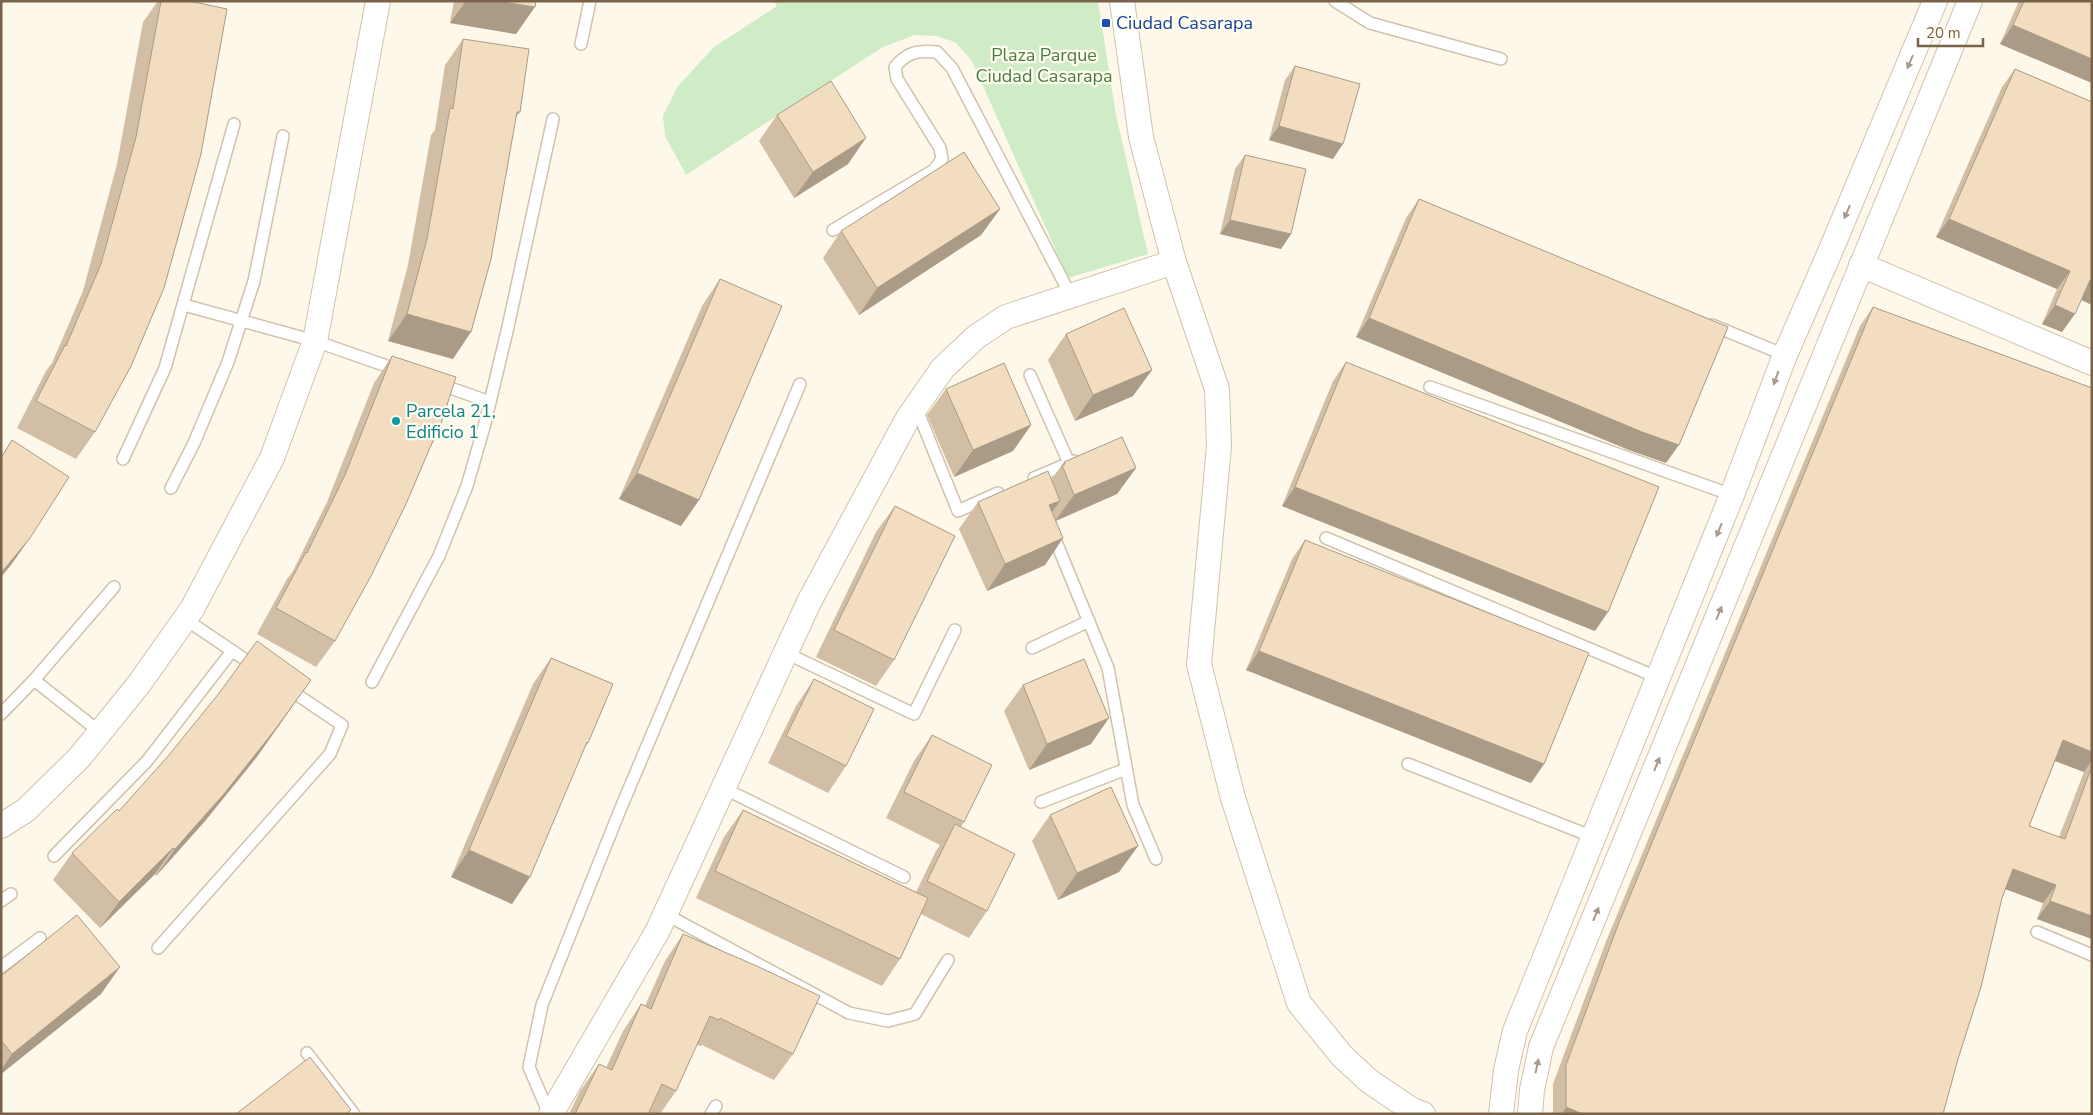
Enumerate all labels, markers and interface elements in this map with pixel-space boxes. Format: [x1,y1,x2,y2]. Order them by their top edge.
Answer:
place label: Ciudad Casarapa [1116,11,1253,35]
scale bar [1918,15,1983,47]
marker: Ciudad Casarapa [1100,17,1112,29]
text: 20 m [1926,23,1961,43]
park label: Plaza Parque Ciudad Casarapa [975,43,1113,88]
one-way arrow [1905,55,1913,69]
one-way arrow [1842,205,1850,219]
one-way arrow [1772,371,1780,386]
place label: Parcela 21, Edificio 1 [406,399,496,444]
marker: Parcela 21, Edificio 1 [390,415,402,427]
one-way arrow [1714,523,1722,537]
one-way arrow [1715,606,1723,621]
one-way arrow [1653,756,1661,771]
one-way arrow [1592,907,1600,921]
one-way arrow [1533,1058,1541,1073]

